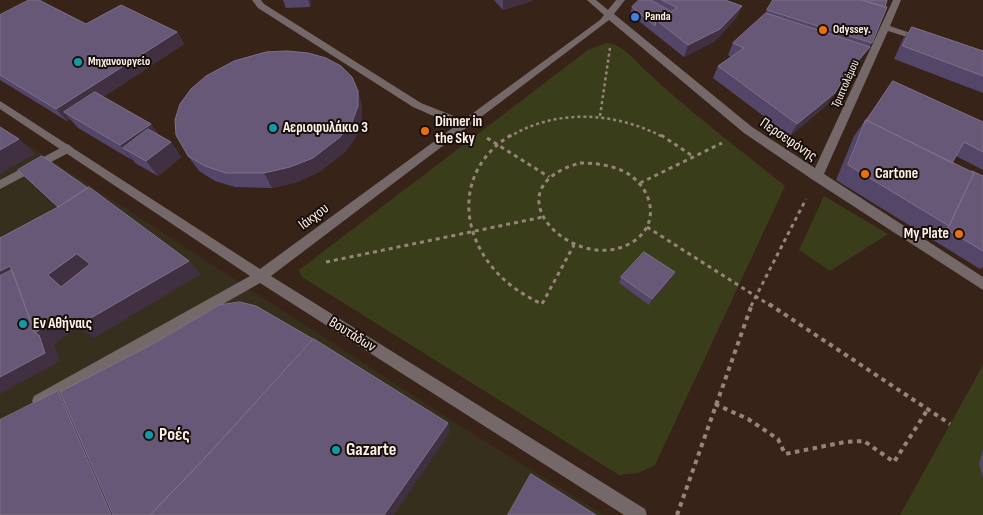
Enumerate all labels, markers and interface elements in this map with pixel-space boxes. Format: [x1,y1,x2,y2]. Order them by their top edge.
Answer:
place label: Panda [645,10,671,24]
marker: Panda [629,11,641,23]
place label: Odyssey. [833,23,871,37]
marker: Odyssey. [817,24,829,36]
place label: Μηχανουργείο [88,55,150,69]
marker: Μηχανουργείο [72,56,84,68]
street label: Τριπτολέμου [829,58,863,110]
place label: Dinner in the Sky [435,113,482,148]
street label: Περσεφόνης [756,114,820,166]
place label: Αεριοφυλάκιο 3 [283,119,368,137]
marker: Αεριοφυλάκιο 3 [267,122,279,134]
marker: Dinner in the Sky [419,125,431,137]
place label: Cartone [875,165,918,183]
marker: Cartone [859,168,871,180]
street label: Ιάκχου [295,200,333,234]
place label: My Plate [904,225,949,243]
marker: My Plate [953,228,965,240]
street label: Βουτάδων [325,314,379,356]
place label: Εν Αθήναις [33,315,92,333]
marker: Εν Αθήναις [17,318,29,330]
place label: Ροές [159,424,190,446]
marker: Ροές [143,429,155,441]
place label: Gazarte [346,439,396,461]
marker: Gazarte [330,444,342,456]

